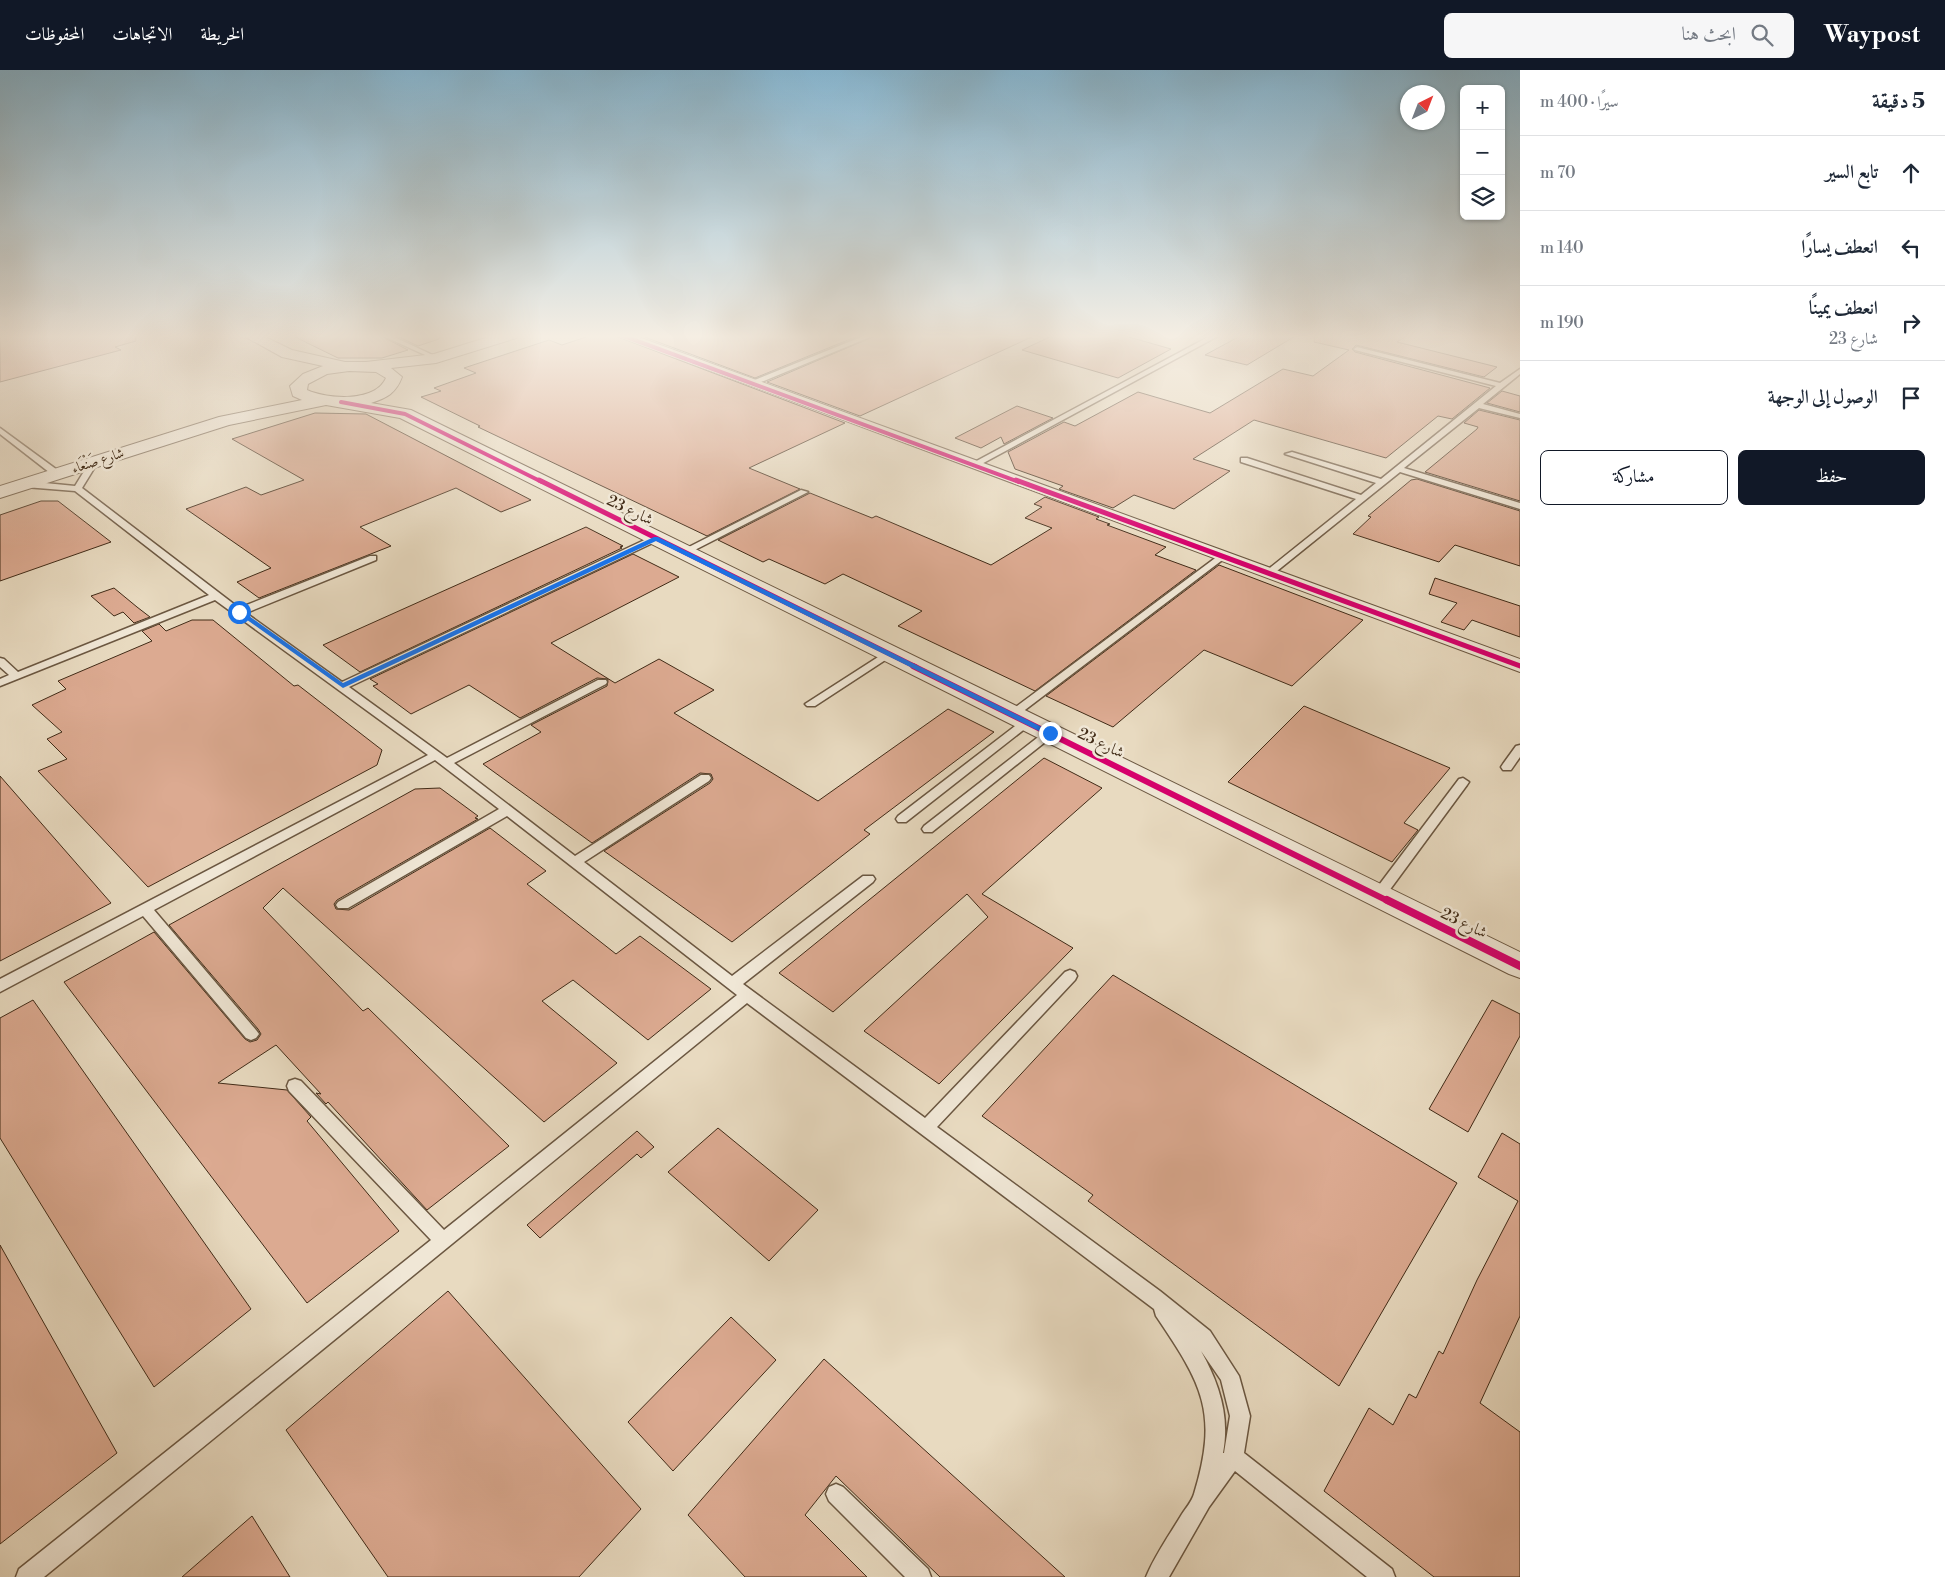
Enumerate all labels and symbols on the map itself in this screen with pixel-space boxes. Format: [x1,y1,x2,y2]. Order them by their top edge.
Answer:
north arrow [1400,85,1445,130]
street label: شارع صَنْعَاء [69,442,127,480]
street label: شارع 23 [602,490,656,532]
route start [228,601,251,624]
route end [1039,722,1062,745]
street label: شارع 23 [1073,723,1127,765]
street label: شارع 23 [1436,903,1490,945]

